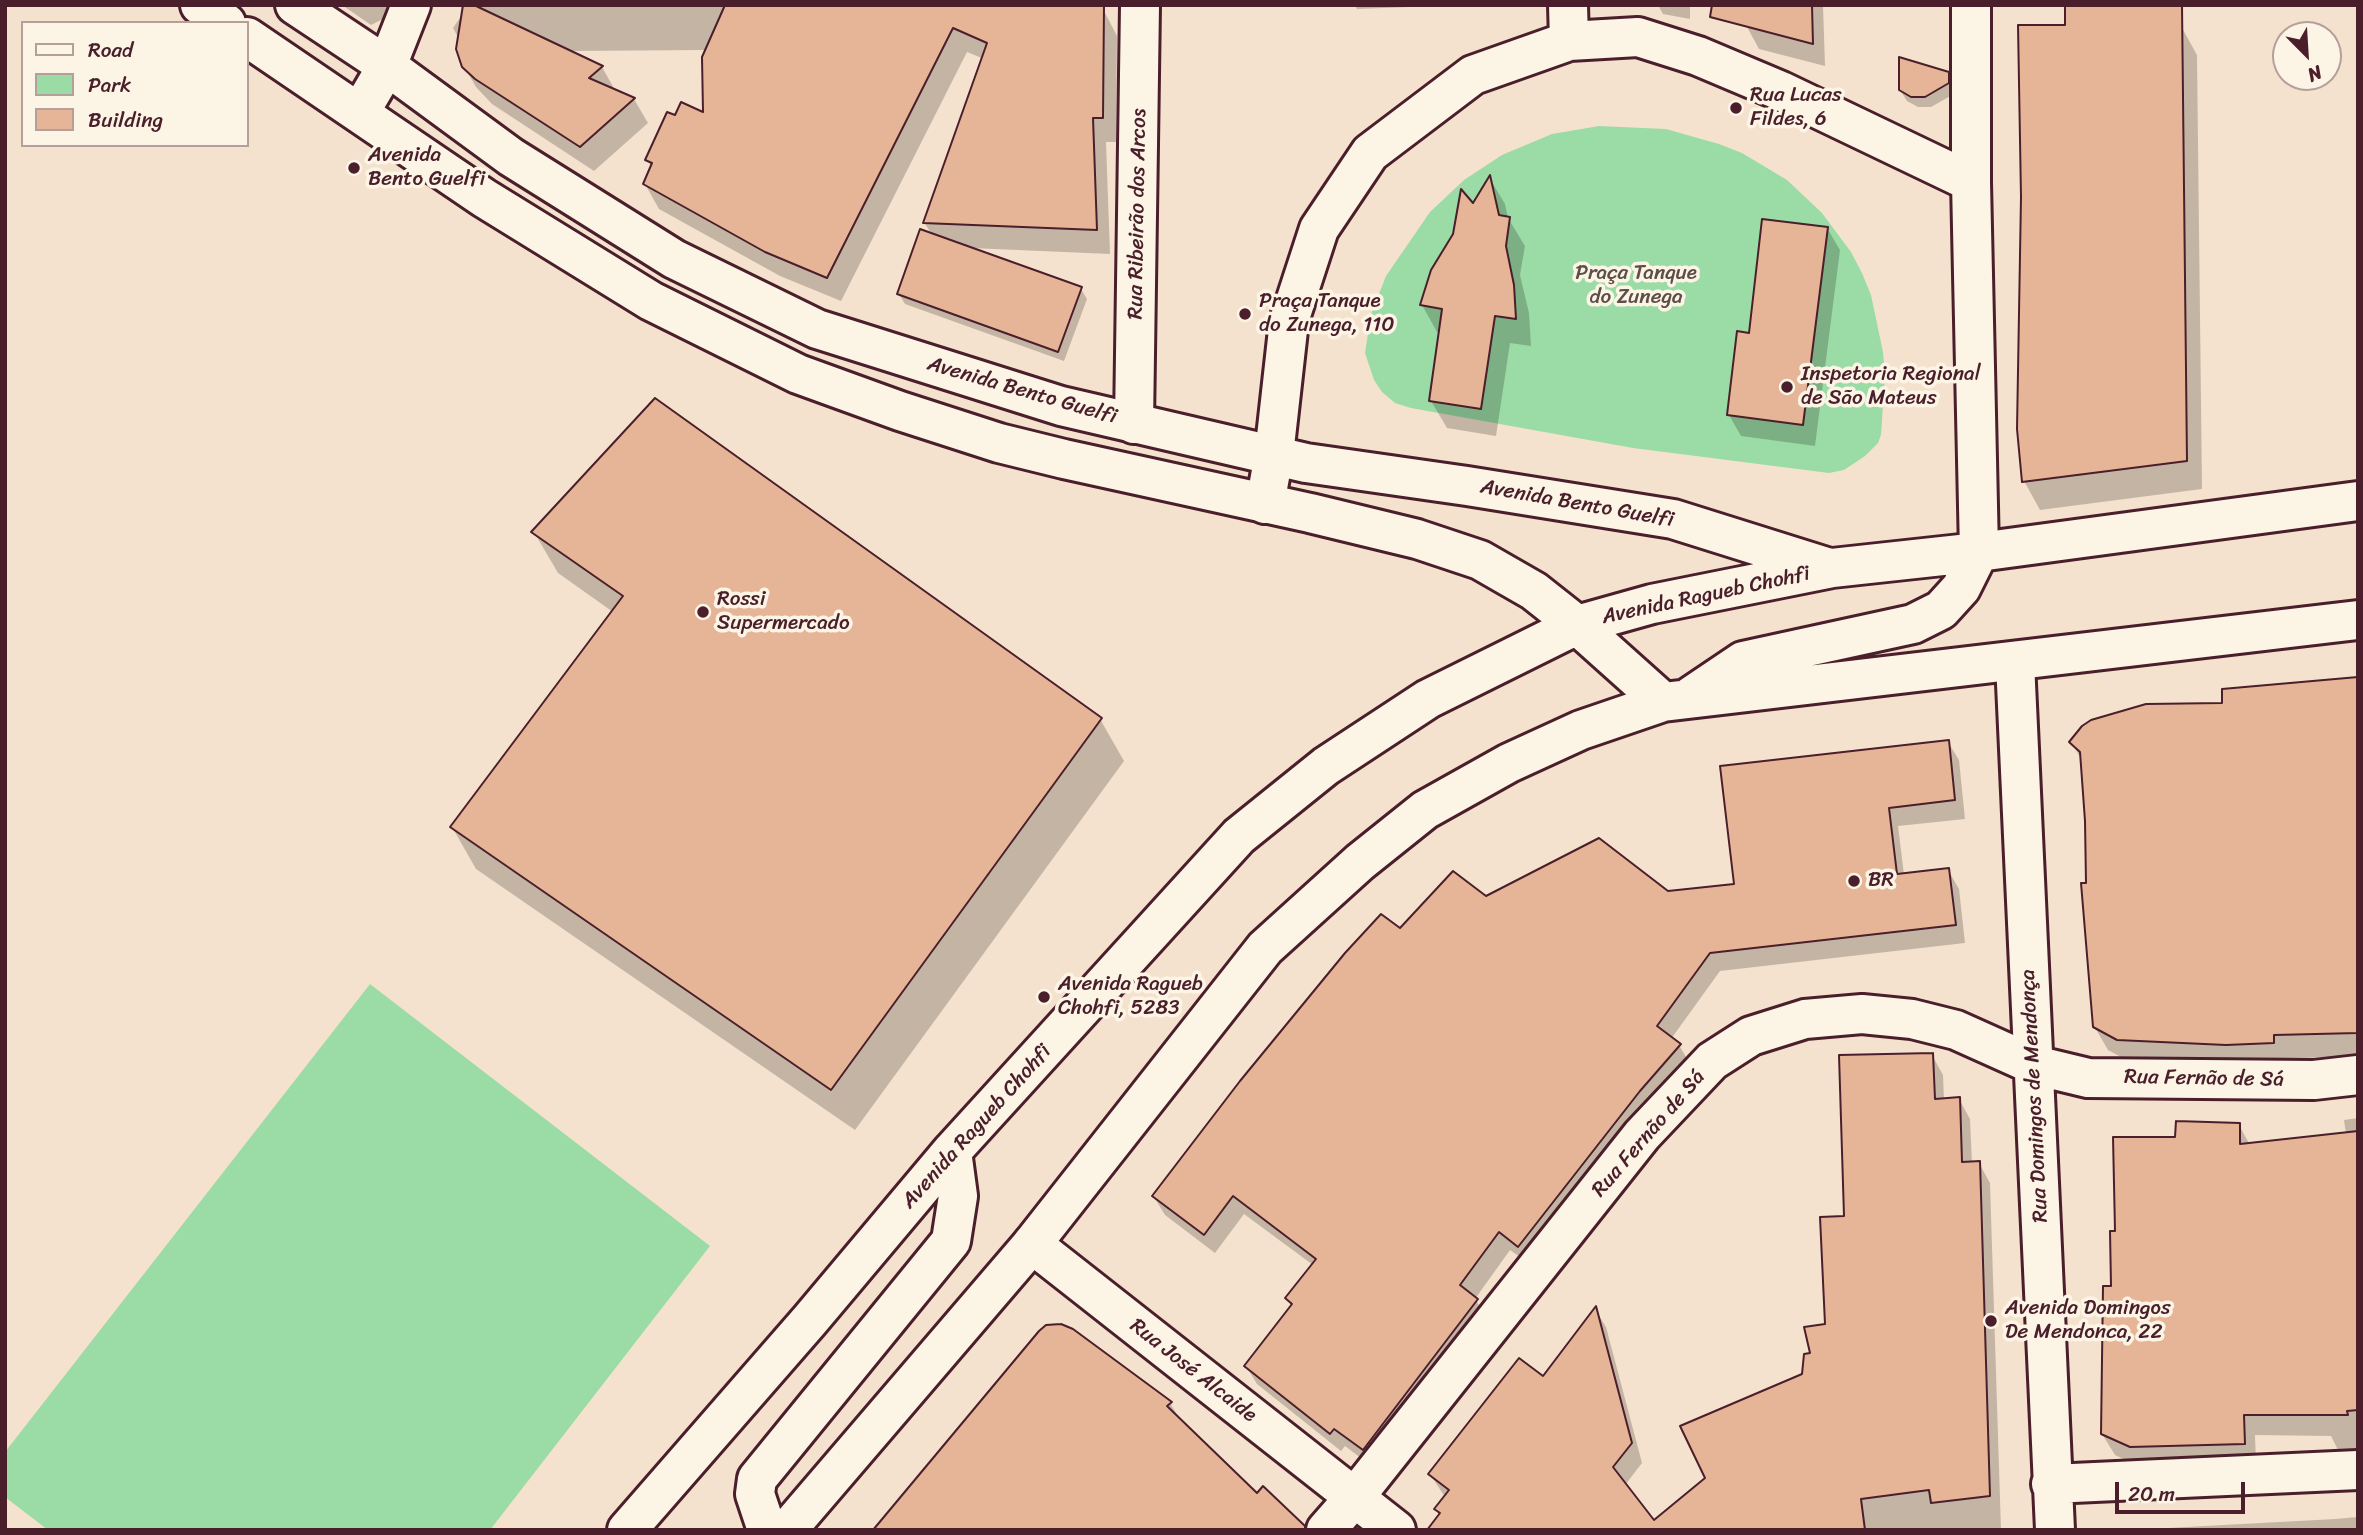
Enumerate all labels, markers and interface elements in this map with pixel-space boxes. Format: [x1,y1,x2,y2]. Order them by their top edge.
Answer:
legend [21,21,248,147]
north arrow [2272,21,2342,91]
text: Road [88,31,133,69]
text: N [2302,56,2328,92]
text: Park [88,66,131,104]
place label: Rua Lucas Fildes, 6 [1750,83,1842,133]
marker: Rua Lucas Fildes, 6 [1728,100,1744,116]
text: Building [88,101,163,139]
street label: Rua Ribeirão dos Arcos [1124,108,1152,320]
place label: Avenida Bento Guelfi [368,143,485,193]
marker: Avenida Bento Guelfi [346,160,362,176]
park label: Praça Tanque do Zunega [1575,261,1697,311]
place label: Praça Tanque do Zunega, 110 [1259,289,1395,339]
marker: Praça Tanque do Zunega, 110 [1237,306,1253,322]
street label: Avenida Bento Guelfi [924,352,1120,430]
place label: Inspetoria Regional de São Mateus [1801,362,1981,412]
marker: Inspetoria Regional de São Mateus [1779,379,1795,395]
street label: Avenida Bento Guelfi [1478,475,1676,533]
street label: Avenida Ragueb Chohfi [1600,562,1812,630]
place label: Rossi Supermercado [717,587,850,637]
marker: Rossi Supermercado [695,604,711,620]
place label: BR [1868,868,1894,894]
marker: BR [1846,873,1862,889]
street label: Rua Domingos de Mendonça [2016,969,2054,1223]
place label: Avenida Ragueb Chohfi, 5283 [1058,972,1203,1022]
marker: Avenida Ragueb Chohfi, 5283 [1036,989,1052,1005]
street label: Avenida Ragueb Chohfi [897,1040,1057,1214]
street label: Rua Fernão de Sá [1587,1065,1711,1203]
street label: Rua Fernão de Sá [2124,1065,2284,1093]
place label: Avenida Domingos De Mendonca, 22 [2005,1296,2171,1346]
marker: Avenida Domingos De Mendonca, 22 [1983,1313,1999,1329]
street label: Rua José Alcaide [1124,1314,1262,1428]
scale bar [2118,1468,2248,1512]
text: 20 m [2128,1475,2175,1513]

